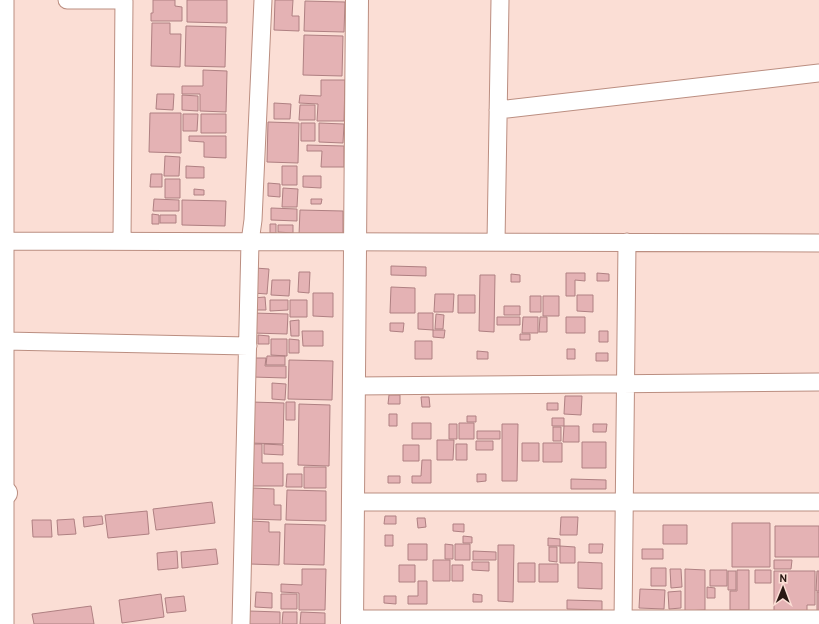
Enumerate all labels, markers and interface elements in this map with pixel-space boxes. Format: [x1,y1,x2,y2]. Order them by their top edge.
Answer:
north arrow [763,568,803,608]
text: N [779,572,787,586]

